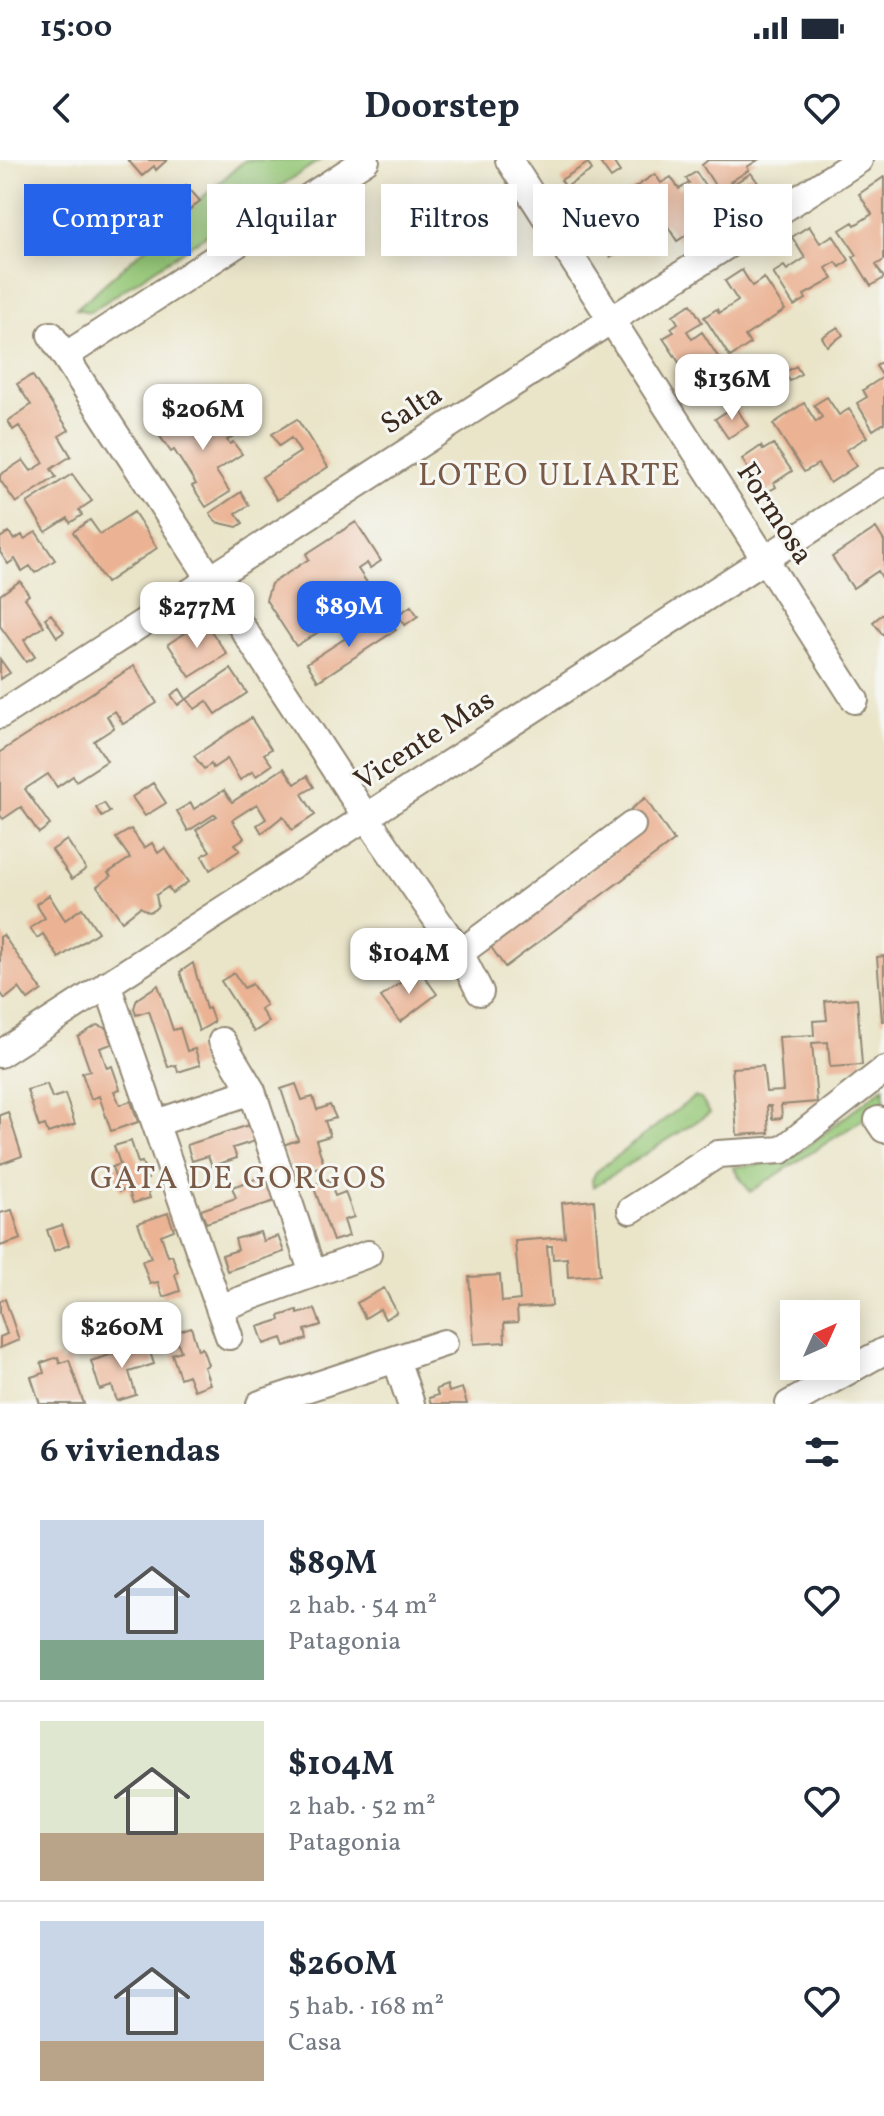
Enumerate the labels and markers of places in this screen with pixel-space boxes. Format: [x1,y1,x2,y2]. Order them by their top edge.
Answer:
pin: $136M [676,354,788,422]
pin: $206M [147,384,259,452]
pin: $89M [302,581,396,649]
pin: $277M [141,582,253,650]
pin: $104M [353,928,465,996]
pin: $260M [66,1302,178,1370]

